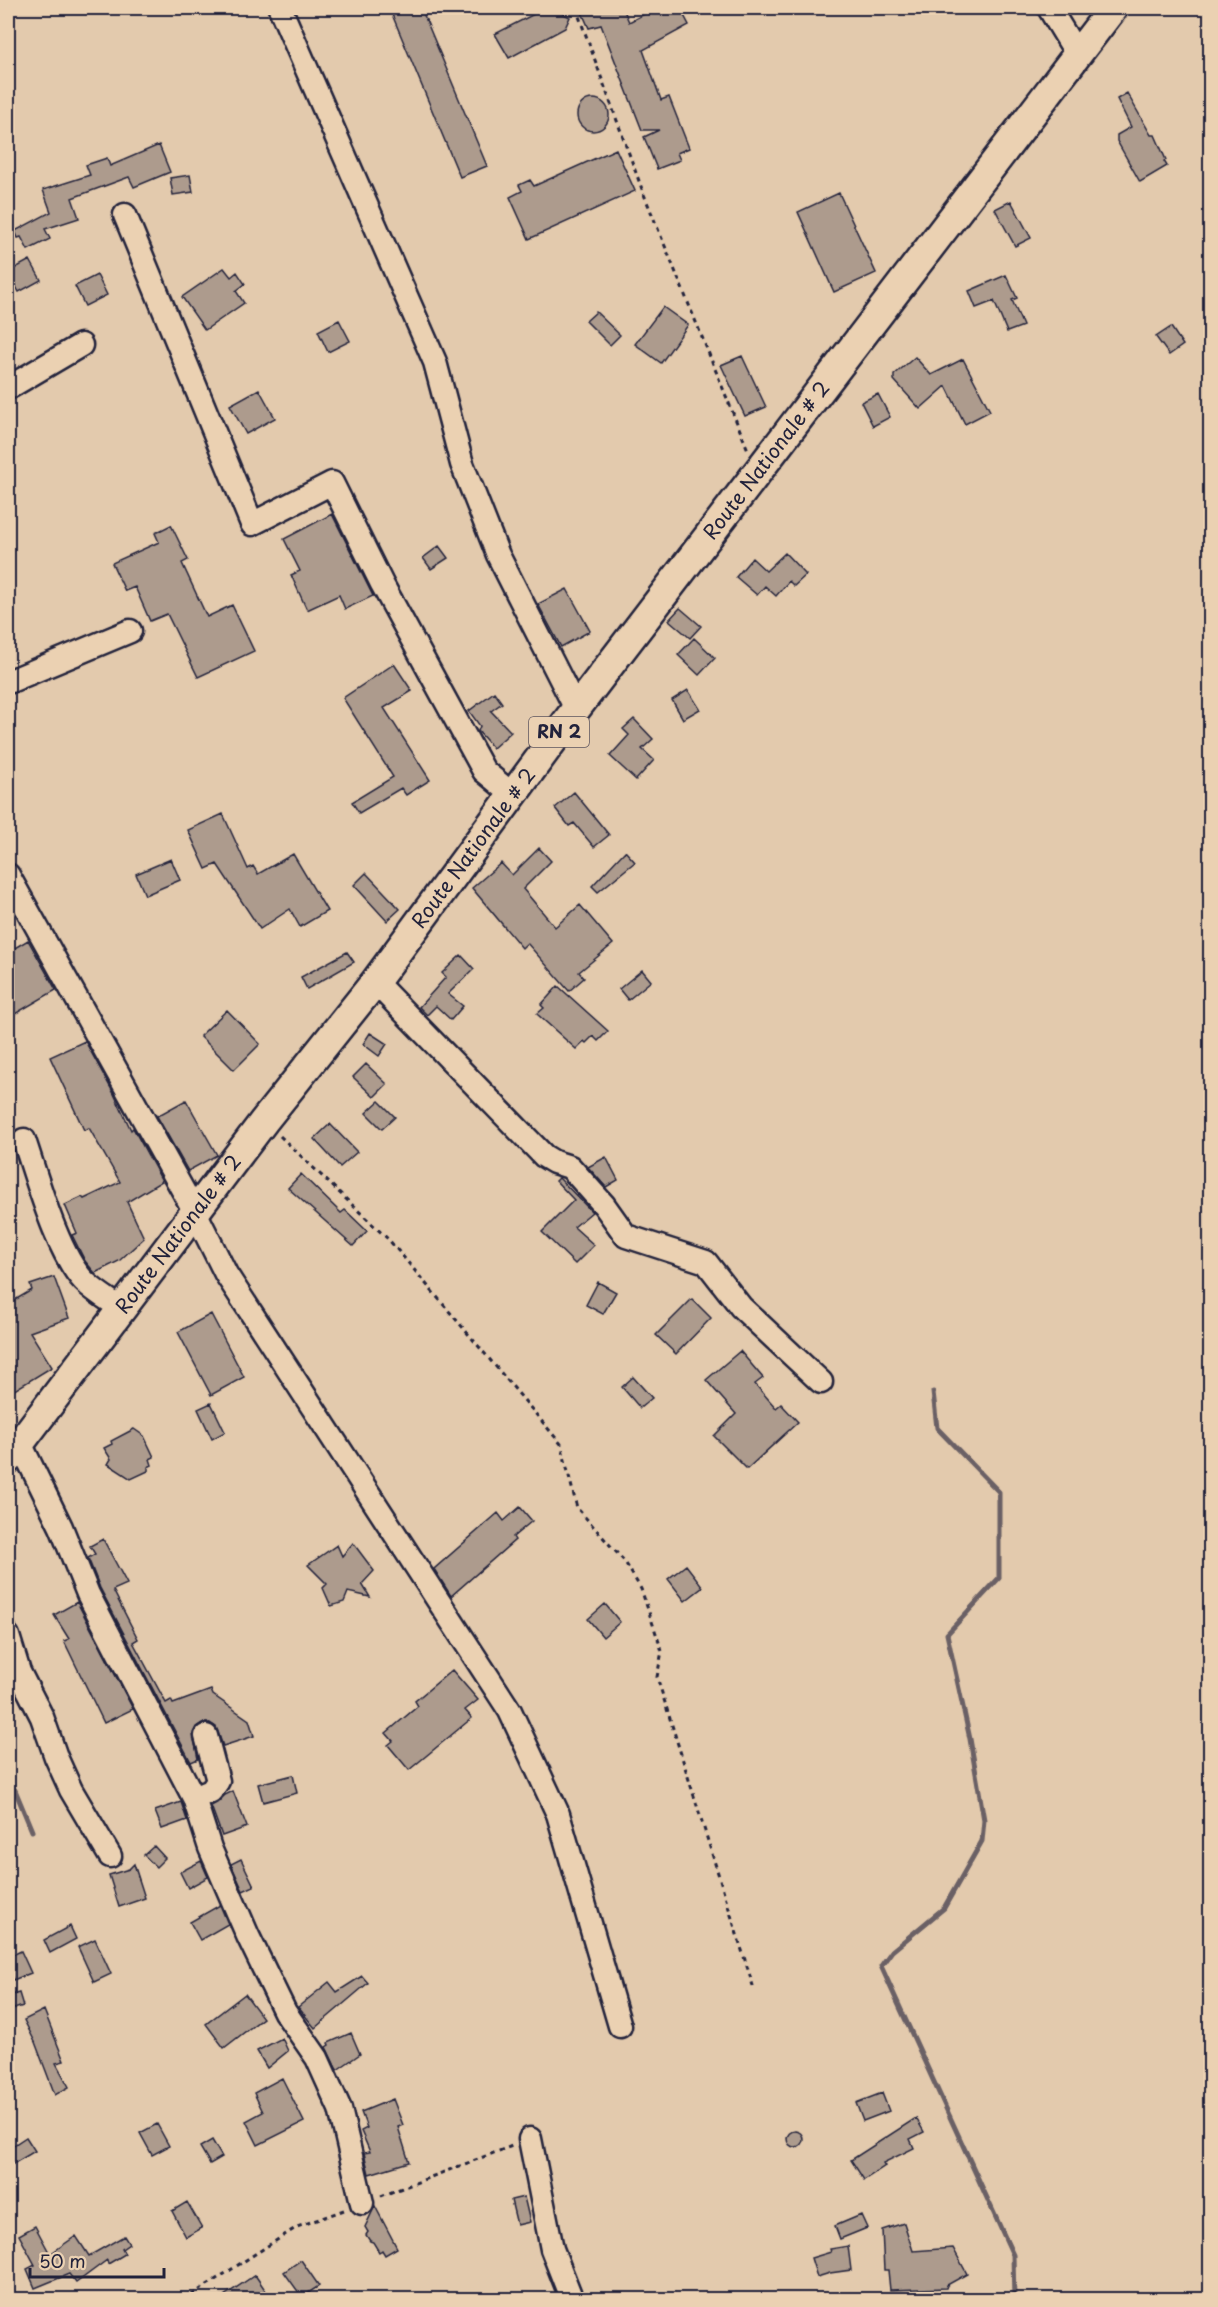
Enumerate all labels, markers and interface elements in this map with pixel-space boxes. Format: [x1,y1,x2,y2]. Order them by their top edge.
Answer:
street label: Route Nationale # 2 [695,374,836,546]
road number: RN 2 [529,717,589,747]
street label: Route Nationale # 2 [403,761,542,934]
street label: Route Nationale # 2 [107,1148,248,1320]
scale bar [30,2241,164,2279]
text: 50 m [39,2247,86,2274]

